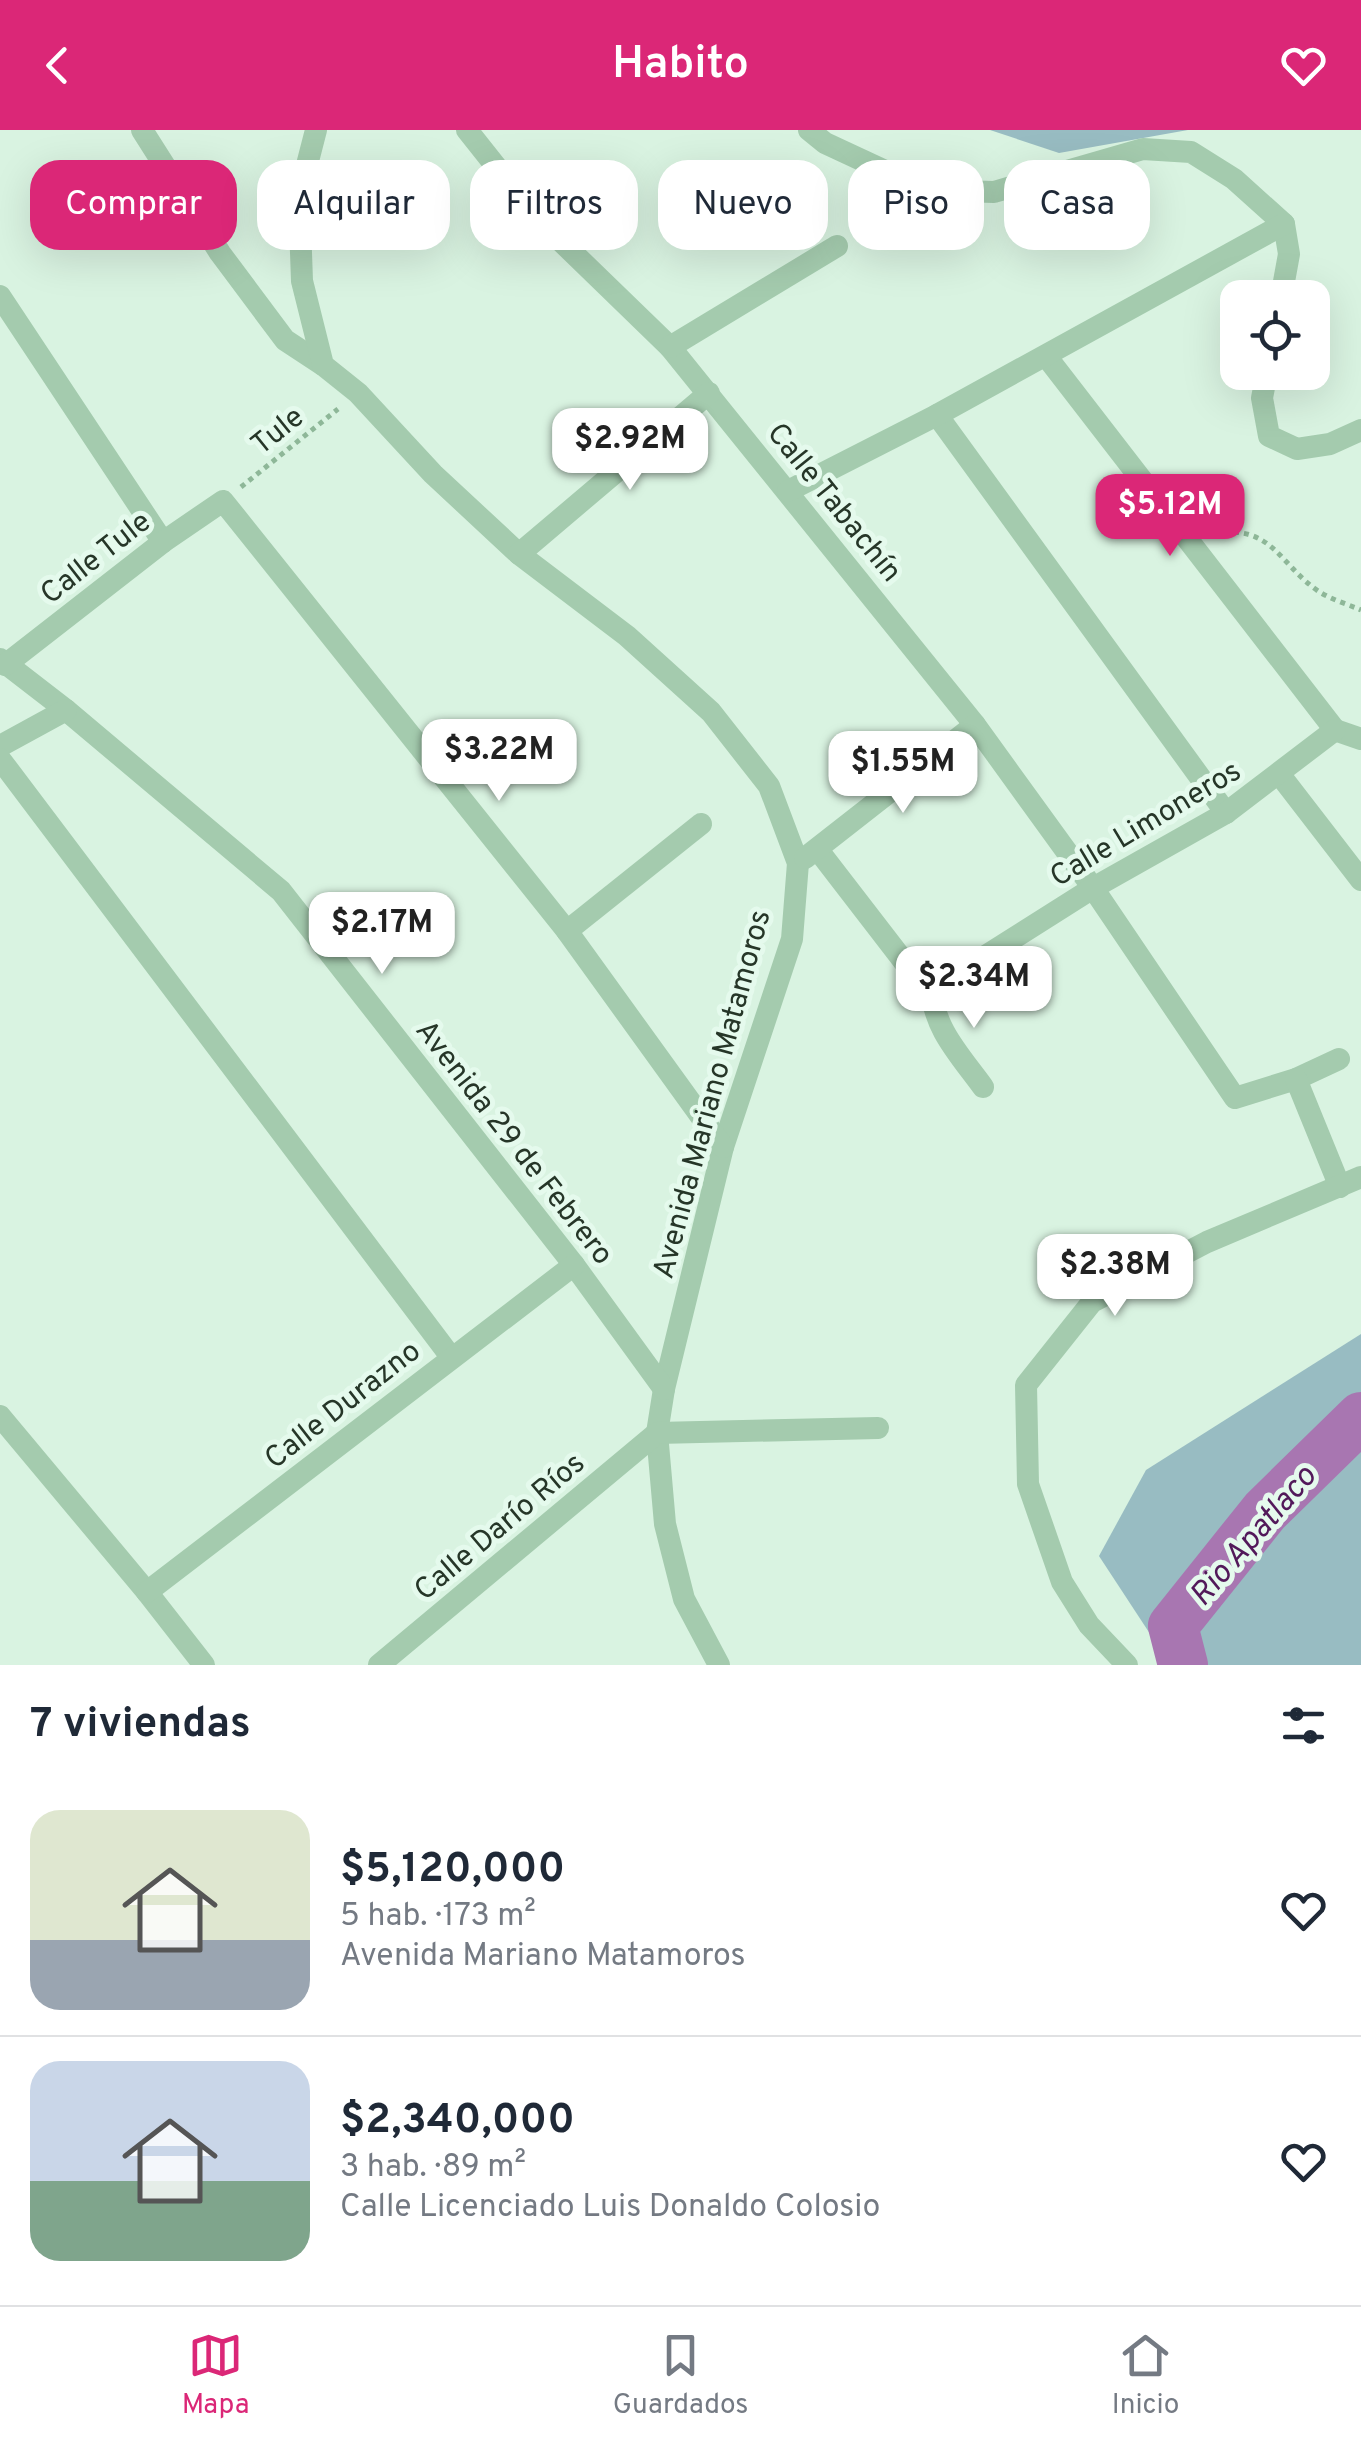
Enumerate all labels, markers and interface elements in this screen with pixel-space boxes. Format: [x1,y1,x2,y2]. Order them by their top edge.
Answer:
text: Habito [612,37,749,94]
icon: back [30,38,85,93]
icon: heart [1276,38,1331,93]
chip: Comprar [30,160,237,250]
chip: Alquilar [257,160,450,250]
chip: Filtros [470,160,638,250]
chip: Nuevo [658,160,828,250]
chip: Piso [848,160,984,250]
chip: Casa [1004,160,1150,250]
map controls [1220,280,1330,390]
button: locate [1220,280,1330,390]
street label: Tule [245,400,312,464]
pin: $2.92M [549,408,711,493]
street label: Calle Tabachín [758,416,909,591]
text: $2.92M [574,420,686,460]
pin: $5.12M [1089,474,1251,559]
text: $5.12M [1118,486,1222,526]
street label: Calle Tule [34,504,159,614]
pin: $3.22M [418,719,580,804]
text: $3.22M [444,731,554,771]
pin: $1.55M [822,731,984,816]
text: $1.55M [850,743,956,783]
street label: Calle Limoneros [1044,754,1248,897]
pin: $2.17M [301,892,463,977]
text: $2.17M [331,904,433,944]
street label: Avenida Mariano Matamoros [646,906,780,1283]
pin: $2.34M [893,946,1055,1031]
text: $2.34M [918,958,1030,998]
street label: Avenida 29 de Febrero [406,1014,620,1273]
pin: $2.38M [1034,1234,1196,1319]
text: $2.38M [1059,1246,1171,1286]
street label: Calle Durazno [258,1334,429,1478]
street label: Calle Darío Ríos [408,1446,593,1610]
water label: Rio Apatlaco [1182,1458,1327,1616]
icon: filters [1276,1698,1331,1753]
text: 7 viviendas [30,1699,251,1752]
text: $5,120,000 [340,1844,565,1897]
icon: home [110,1850,230,1970]
icon: heart [1276,1883,1331,1938]
text: 5 hab. · 173 m² [340,1897,536,1937]
text: Avenida Mariano Matamoros [340,1937,746,1977]
text: $2,340,000 [340,2095,575,2148]
icon: home [110,2101,230,2221]
icon: heart [1276,2134,1331,2189]
text: 3 hab. · 89 m² [340,2148,526,2188]
text: Calle Licenciado Luis Donaldo Colosio [340,2188,880,2228]
tab: Mapa [182,2328,249,2424]
tab: Guardados [613,2328,748,2424]
tab: Inicio [1112,2328,1179,2424]

